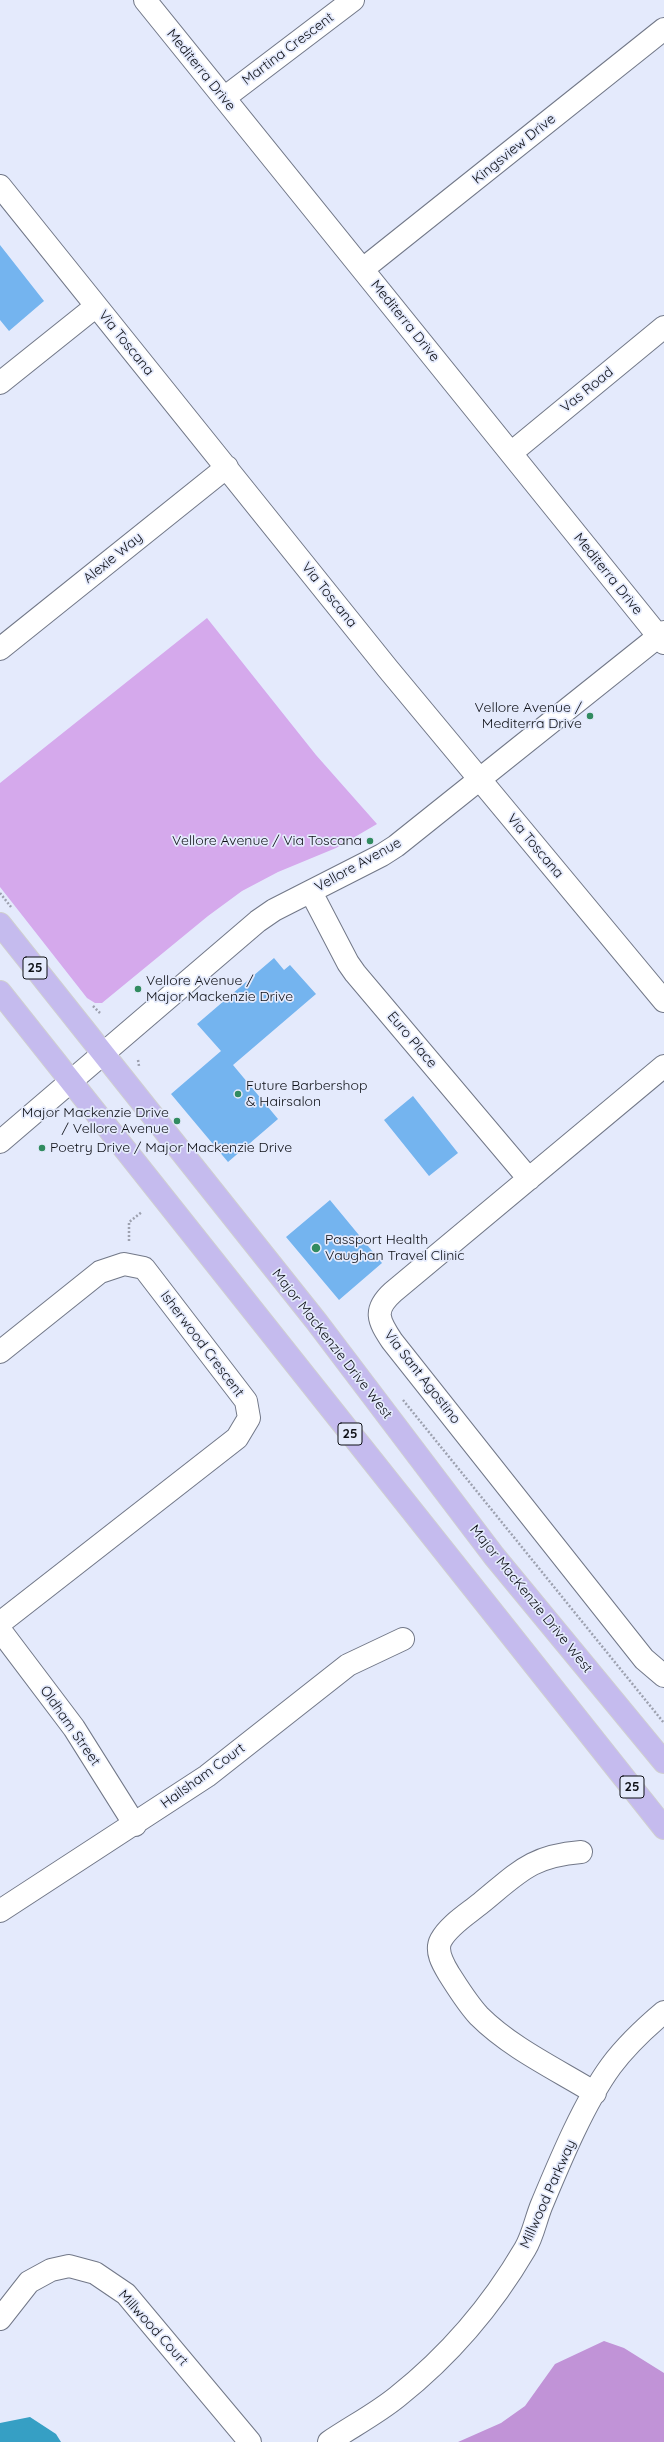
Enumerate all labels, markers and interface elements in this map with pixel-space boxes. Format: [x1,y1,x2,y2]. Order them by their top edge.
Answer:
street label: Martina Crescent [239,9,337,89]
street label: Mediterra Drive [163,26,239,114]
street label: Kingsview Drive [469,110,559,188]
street label: Mediterra Drive [367,277,443,365]
street label: Via Toscana [95,307,157,379]
street label: Vas Road [557,364,617,416]
street label: Alexie Way [80,529,146,587]
street label: Mediterra Drive [570,530,646,618]
street label: Via Toscana [298,559,360,631]
place label: Vellore Avenue / Mediterra Drive [475,700,582,732]
marker: Vellore Avenue / Mediterra Drive [585,711,595,721]
street label: Via Toscana [503,810,567,882]
place label: Vellore Avenue / Via Toscana [172,833,362,849]
street label: Vellore Avenue [312,834,404,896]
marker: Vellore Avenue / Via Toscana [365,836,375,846]
road number: 25 [23,957,47,979]
place label: Vellore Avenue / Major Mackenzie Drive [146,973,293,1006]
marker: Vellore Avenue / Major Mackenzie Drive [133,984,143,994]
street label: Euro Place [384,1008,440,1072]
place label: Future Barbershop & Hairsalon [246,1078,367,1110]
marker: Future Barbershop & Hairsalon [233,1089,243,1099]
place label: Major Mackenzie Drive / Vellore Avenue [22,1105,169,1138]
marker: Major Mackenzie Drive / Vellore Avenue [172,1116,182,1126]
place label: Poetry Drive / Major Mackenzie Drive [50,1140,292,1156]
marker: Poetry Drive / Major Mackenzie Drive [37,1143,47,1153]
place label: Passport Health Vaughan Travel Clinic [325,1232,465,1264]
marker: Passport Health Vaughan Travel Clinic [310,1242,322,1254]
street label: Major MacKenzie Drive West [268,1266,396,1422]
street label: Isherwood Crescent [157,1288,247,1400]
street label: Via Sant Agostino [380,1327,464,1427]
road number: 25 [338,1423,362,1445]
street label: Major MacKenzie Drive West [466,1522,596,1676]
street label: Oldham Street [36,1683,104,1769]
street label: Hailsham Court [158,1740,248,1812]
road number: 25 [620,1776,644,1798]
street label: Millwood Parkway [516,2137,580,2251]
street label: Millwood Court [115,2287,191,2369]

